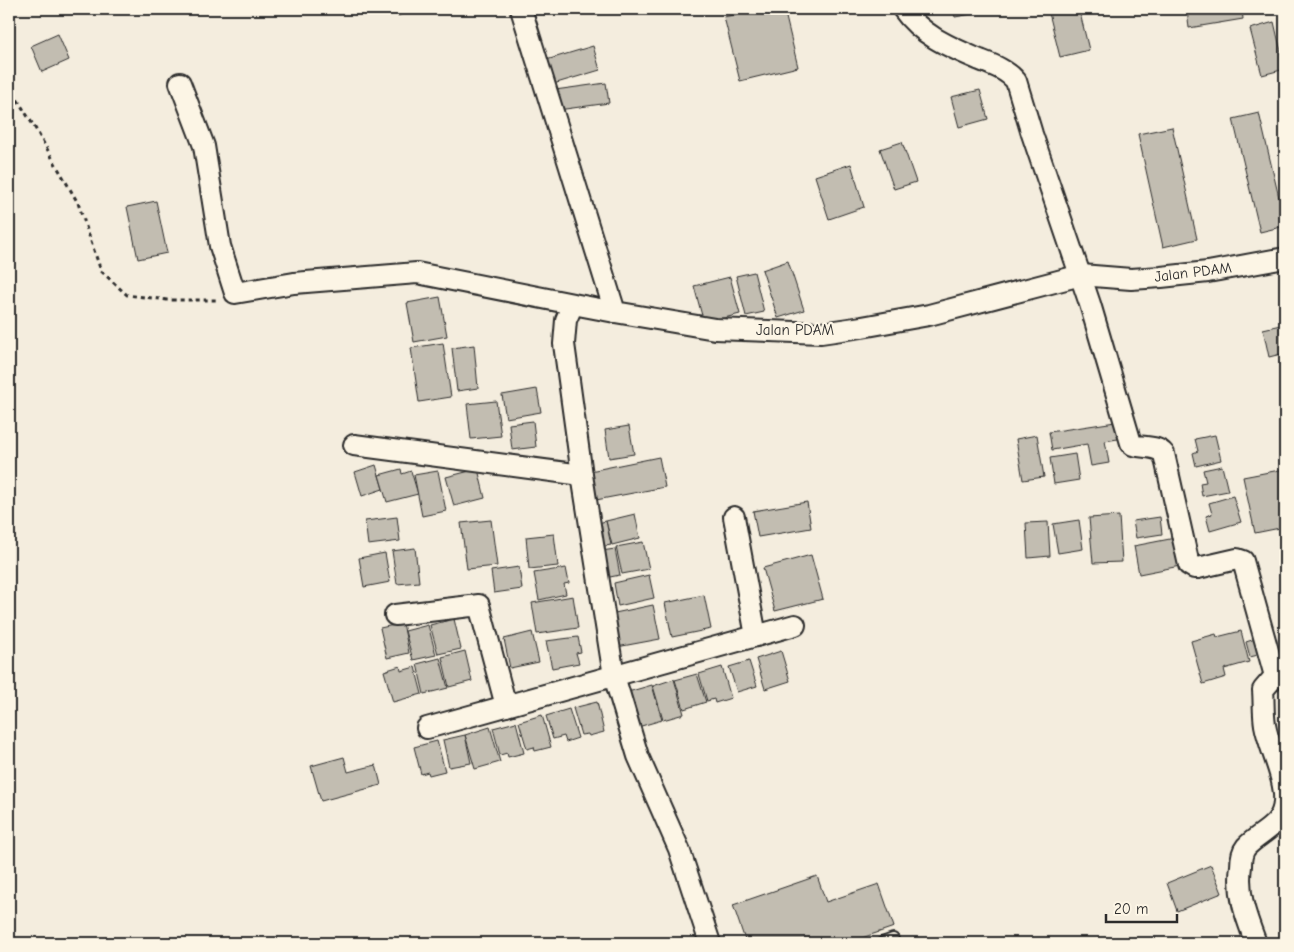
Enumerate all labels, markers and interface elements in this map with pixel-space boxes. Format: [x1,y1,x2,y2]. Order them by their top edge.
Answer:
street label: Jalan PDAM [1153,258,1233,286]
street label: Jalan PDAM [756,321,834,339]
scale bar [1106,892,1178,924]
text: 20 m [1114,900,1148,918]

